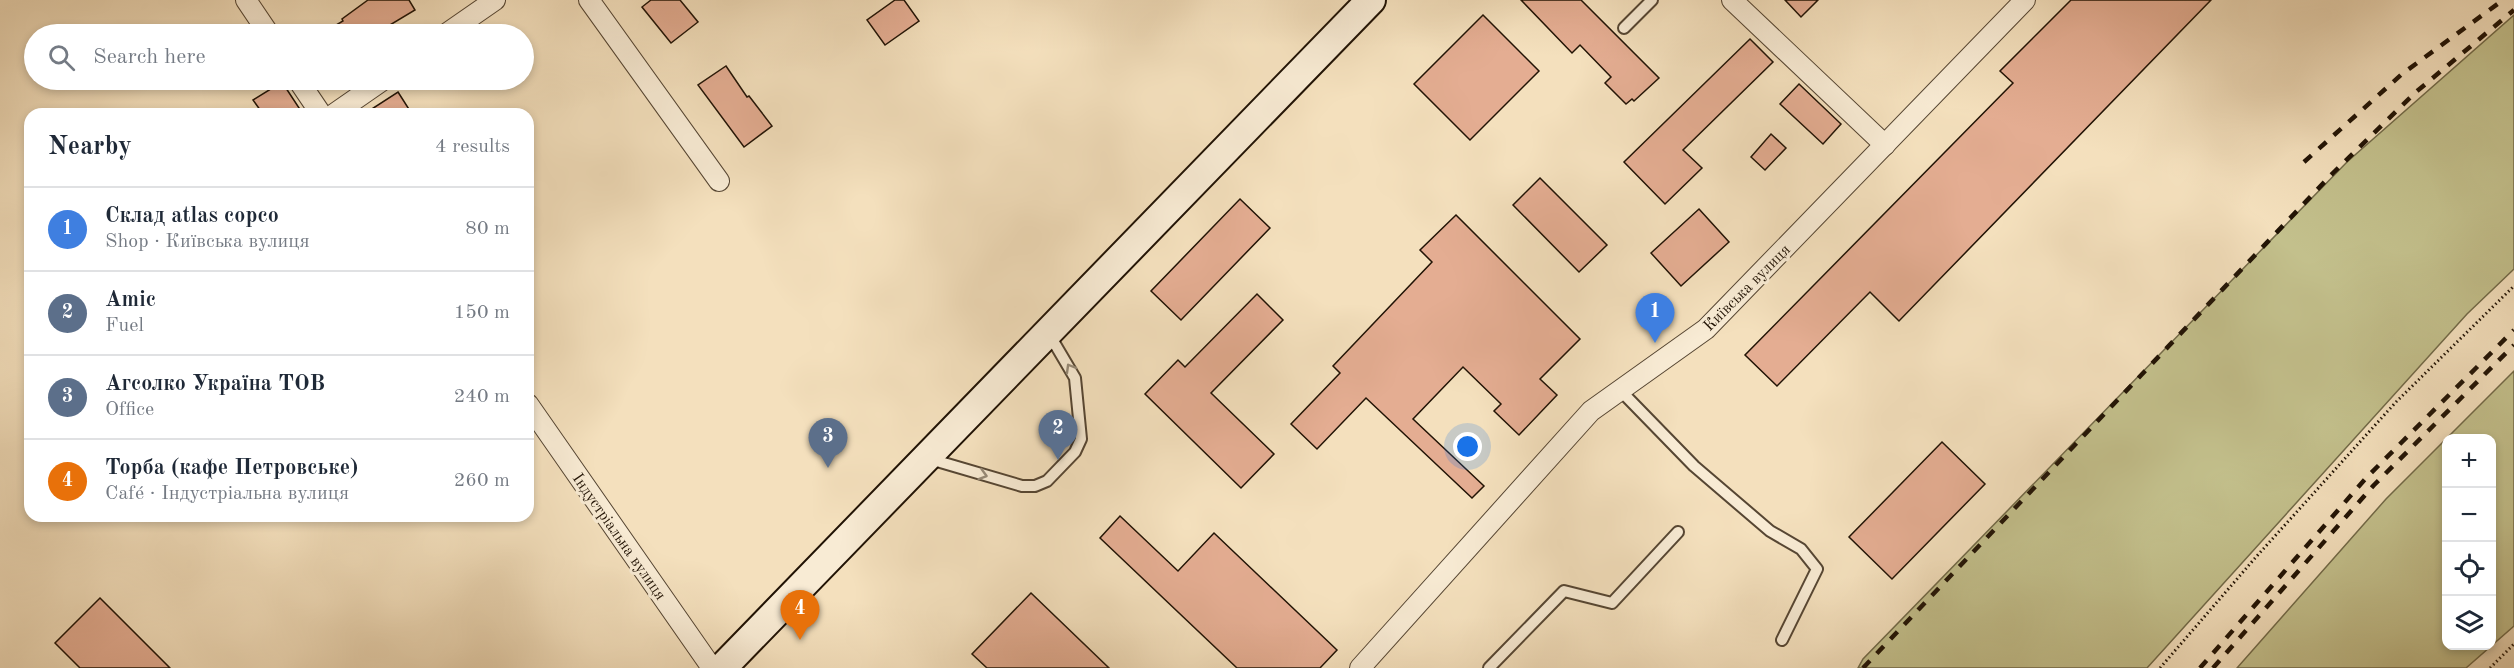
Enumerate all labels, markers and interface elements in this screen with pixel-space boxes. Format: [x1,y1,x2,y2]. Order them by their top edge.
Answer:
search box [24,24,534,90]
icon: search [45,41,78,74]
text: Search here [93,46,206,68]
text: Nearby [48,134,132,160]
text: 4 results [435,137,510,157]
text: Склад atlas copco [105,205,279,227]
text: 1 [62,219,73,239]
text: 80 m [465,219,510,239]
text: Shop · Київська вулиця [105,232,310,252]
street label: Київська вулиця [1701,242,1794,335]
text: Amic [105,289,156,311]
pin: 1 [1636,294,1674,343]
text: 2 [62,303,73,323]
text: 150 m [454,303,510,323]
text: Fuel [105,316,144,336]
one-way arrow [1066,364,1077,374]
text: Агсолко Україна ТОВ [105,373,325,395]
text: 3 [62,387,73,407]
text: 240 m [454,387,510,407]
text: Office [105,400,154,420]
pin: 2 [1038,410,1078,460]
pin: 3 [808,418,848,468]
your location [1453,432,1482,461]
map controls [2442,434,2496,650]
button: + [2442,434,2496,488]
text: Торба (кафе Петровське) [105,457,358,479]
one-way arrow [977,468,987,480]
text: 4 [62,471,73,491]
text: 260 m [454,471,510,491]
street label: Індустріальна вулиця [569,471,668,603]
text: Café · Індустріальна вулиця [105,484,349,504]
button: − [2442,488,2496,542]
button: locate [2442,542,2496,596]
pin: 4 [780,590,820,640]
button: layers [2442,596,2496,650]

